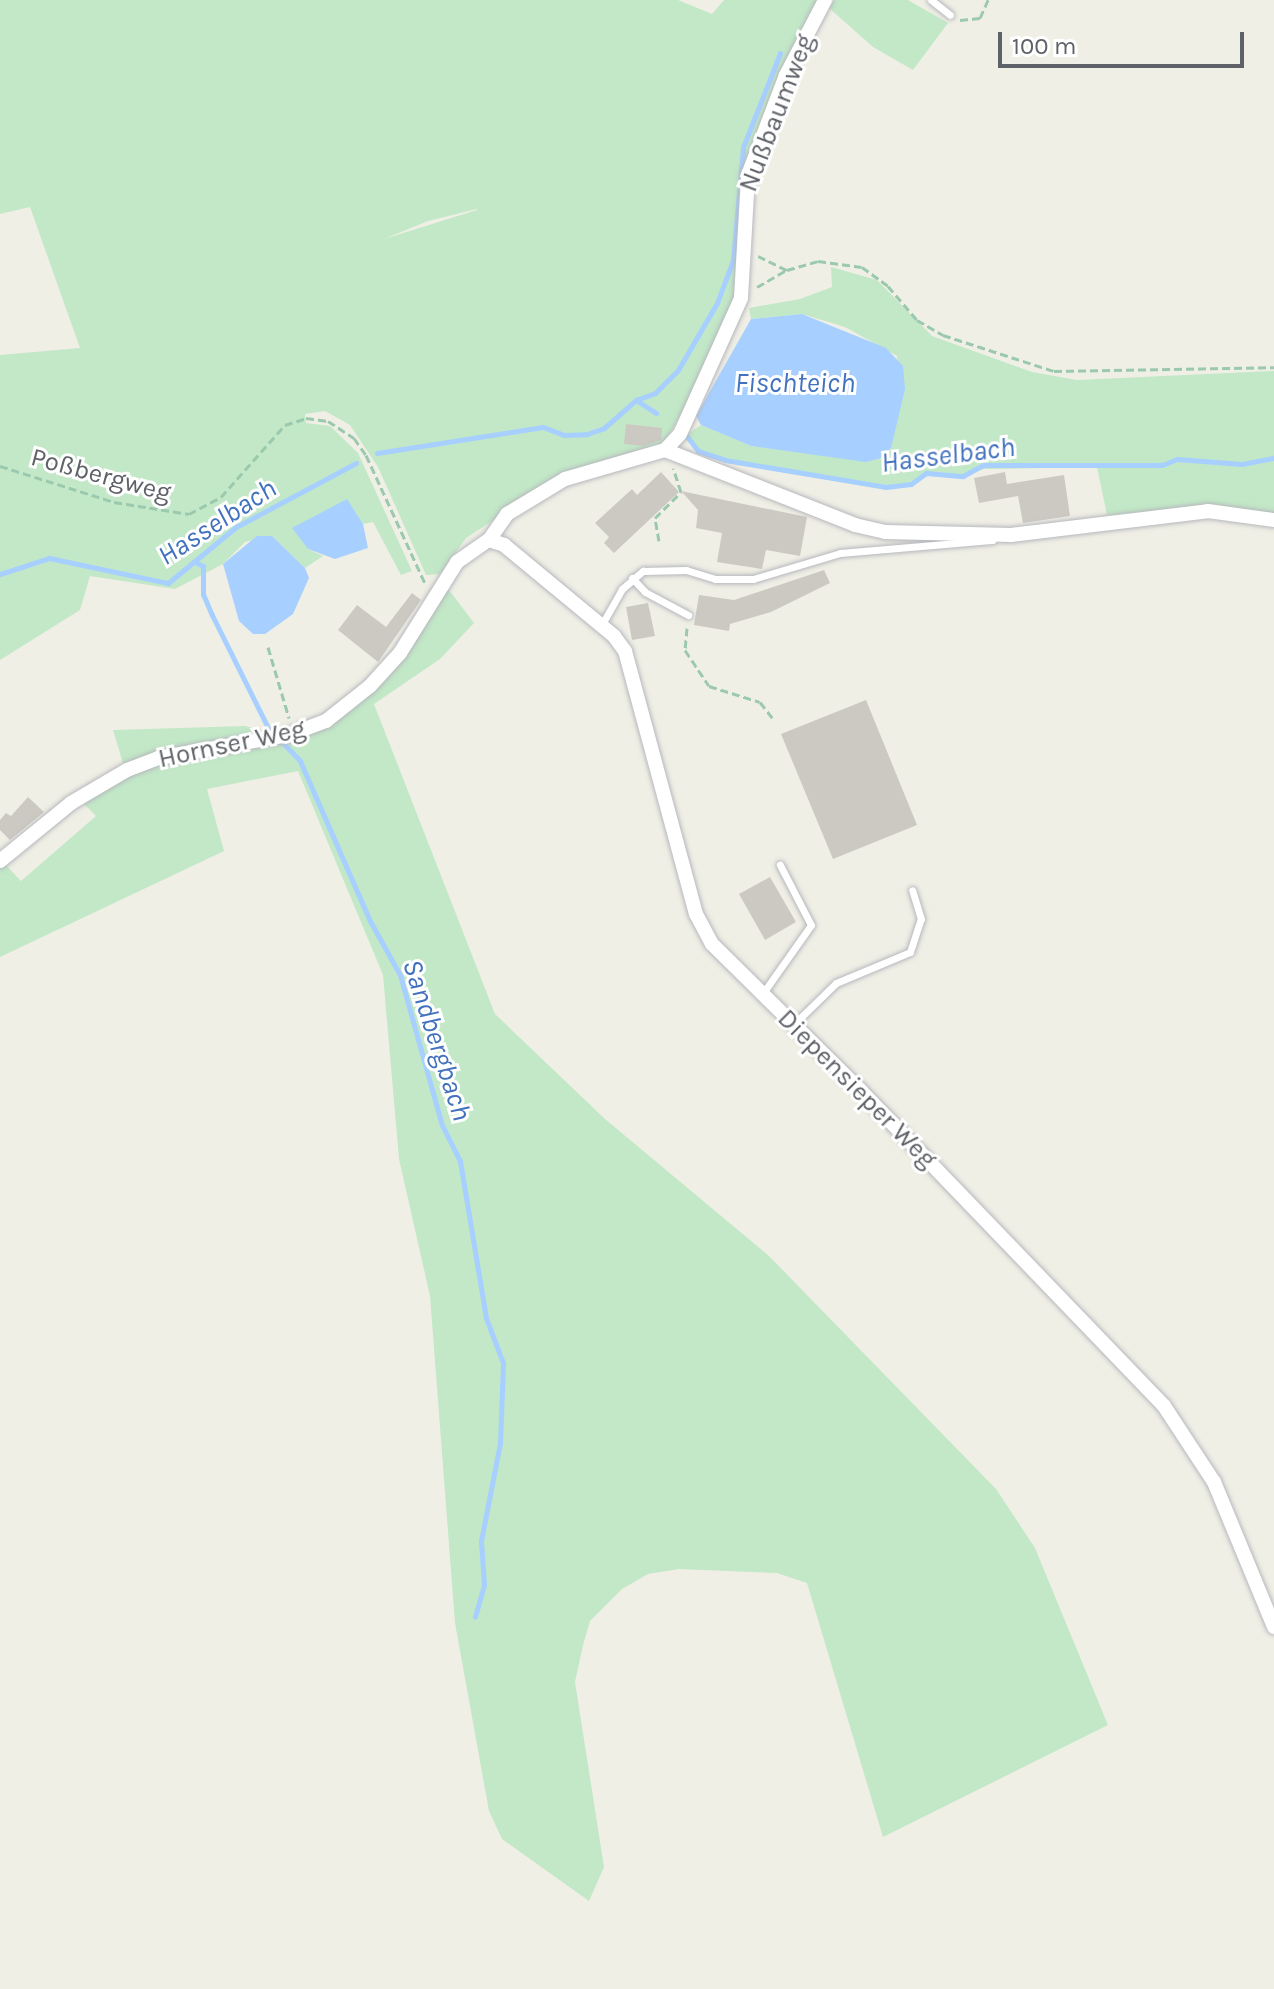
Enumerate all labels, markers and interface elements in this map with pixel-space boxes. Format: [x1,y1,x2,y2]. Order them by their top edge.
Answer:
scale bar [1002,16,1248,66]
street label: Nußbaumweg [733,30,821,196]
text: 100 m [1012,32,1077,60]
water label: Fischteich [735,366,855,400]
water label: Hasselbach [879,430,1017,480]
street label: Poßbergweg [27,441,175,509]
water label: Hasselbach [151,471,283,573]
street label: Hornser Weg [156,713,308,775]
water label: Sandbergbach [395,955,479,1125]
street label: Diepensieper Weg [771,1003,943,1175]

